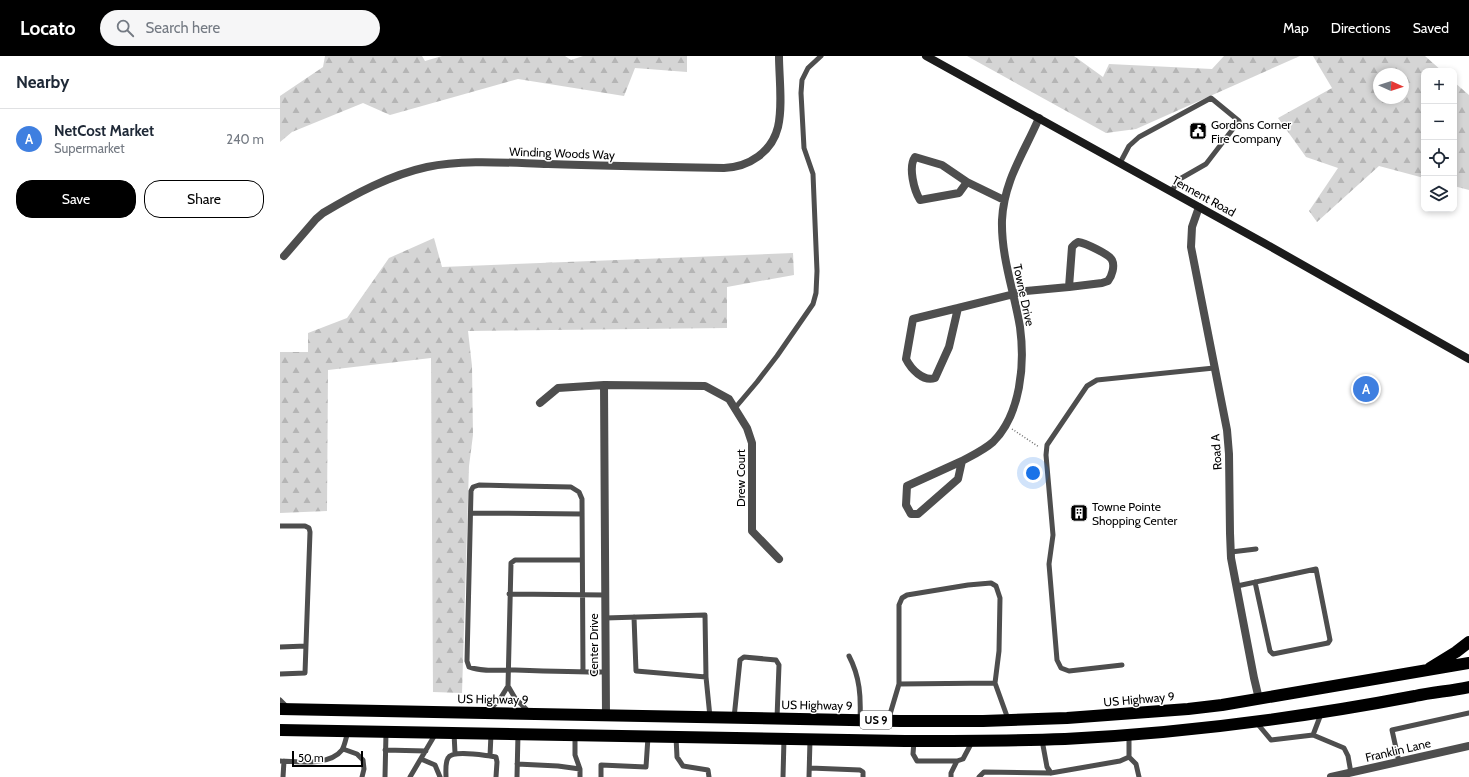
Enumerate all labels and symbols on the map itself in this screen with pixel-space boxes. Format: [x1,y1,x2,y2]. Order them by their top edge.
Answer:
north arrow [1373,68,1409,104]
place label: Gordons Corner Fire Company [1211,117,1291,146]
public building icon: Gordons Corner Fire Company [1188,121,1208,141]
street label: Winding Woods Way [509,144,615,162]
street label: Tennent Road [1170,172,1238,220]
street label: Towne Drive [1010,263,1038,327]
pin: A [1353,374,1379,404]
street label: Road A [1207,433,1225,471]
street label: Drew Court [733,449,748,507]
your location [1023,463,1043,483]
place label: Towne Pointe Shopping Center [1092,499,1177,528]
building icon: Towne Pointe Shopping Center [1069,503,1089,523]
street label: Center Drive [586,613,601,677]
street label: US Highway 9 [1103,688,1175,710]
street label: US Highway 9 [457,691,529,707]
street label: US Highway 9 [781,697,853,713]
road number: US 9 [860,711,892,729]
street label: Franklin Lane [1364,735,1432,765]
scale bar [292,749,363,768]

